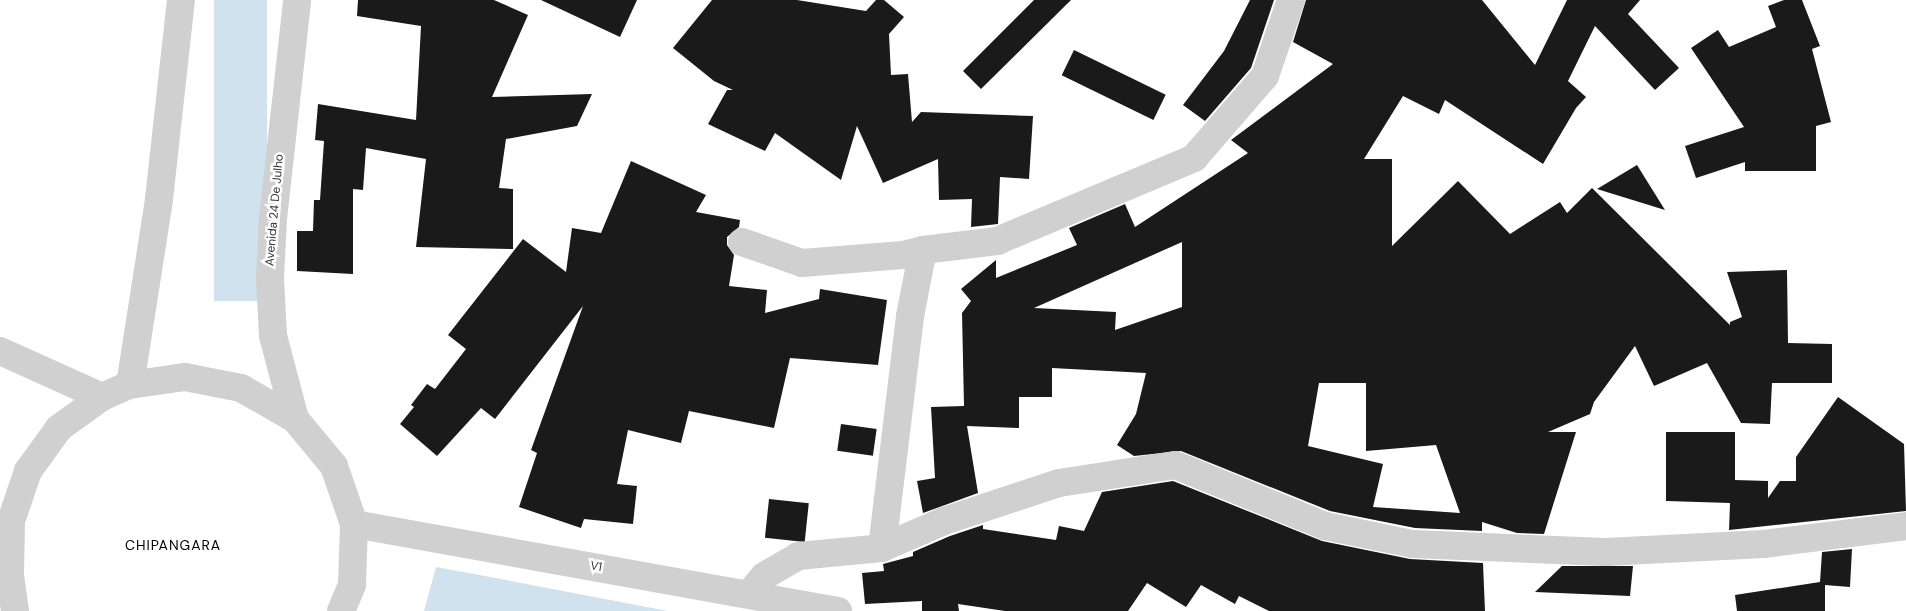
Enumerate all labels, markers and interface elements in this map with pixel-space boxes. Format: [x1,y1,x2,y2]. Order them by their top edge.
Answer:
street label: Avenida 24 De Julho [263,153,287,267]
district label: CHIPANGARA [124,537,222,553]
street label: V1 [589,559,603,575]

